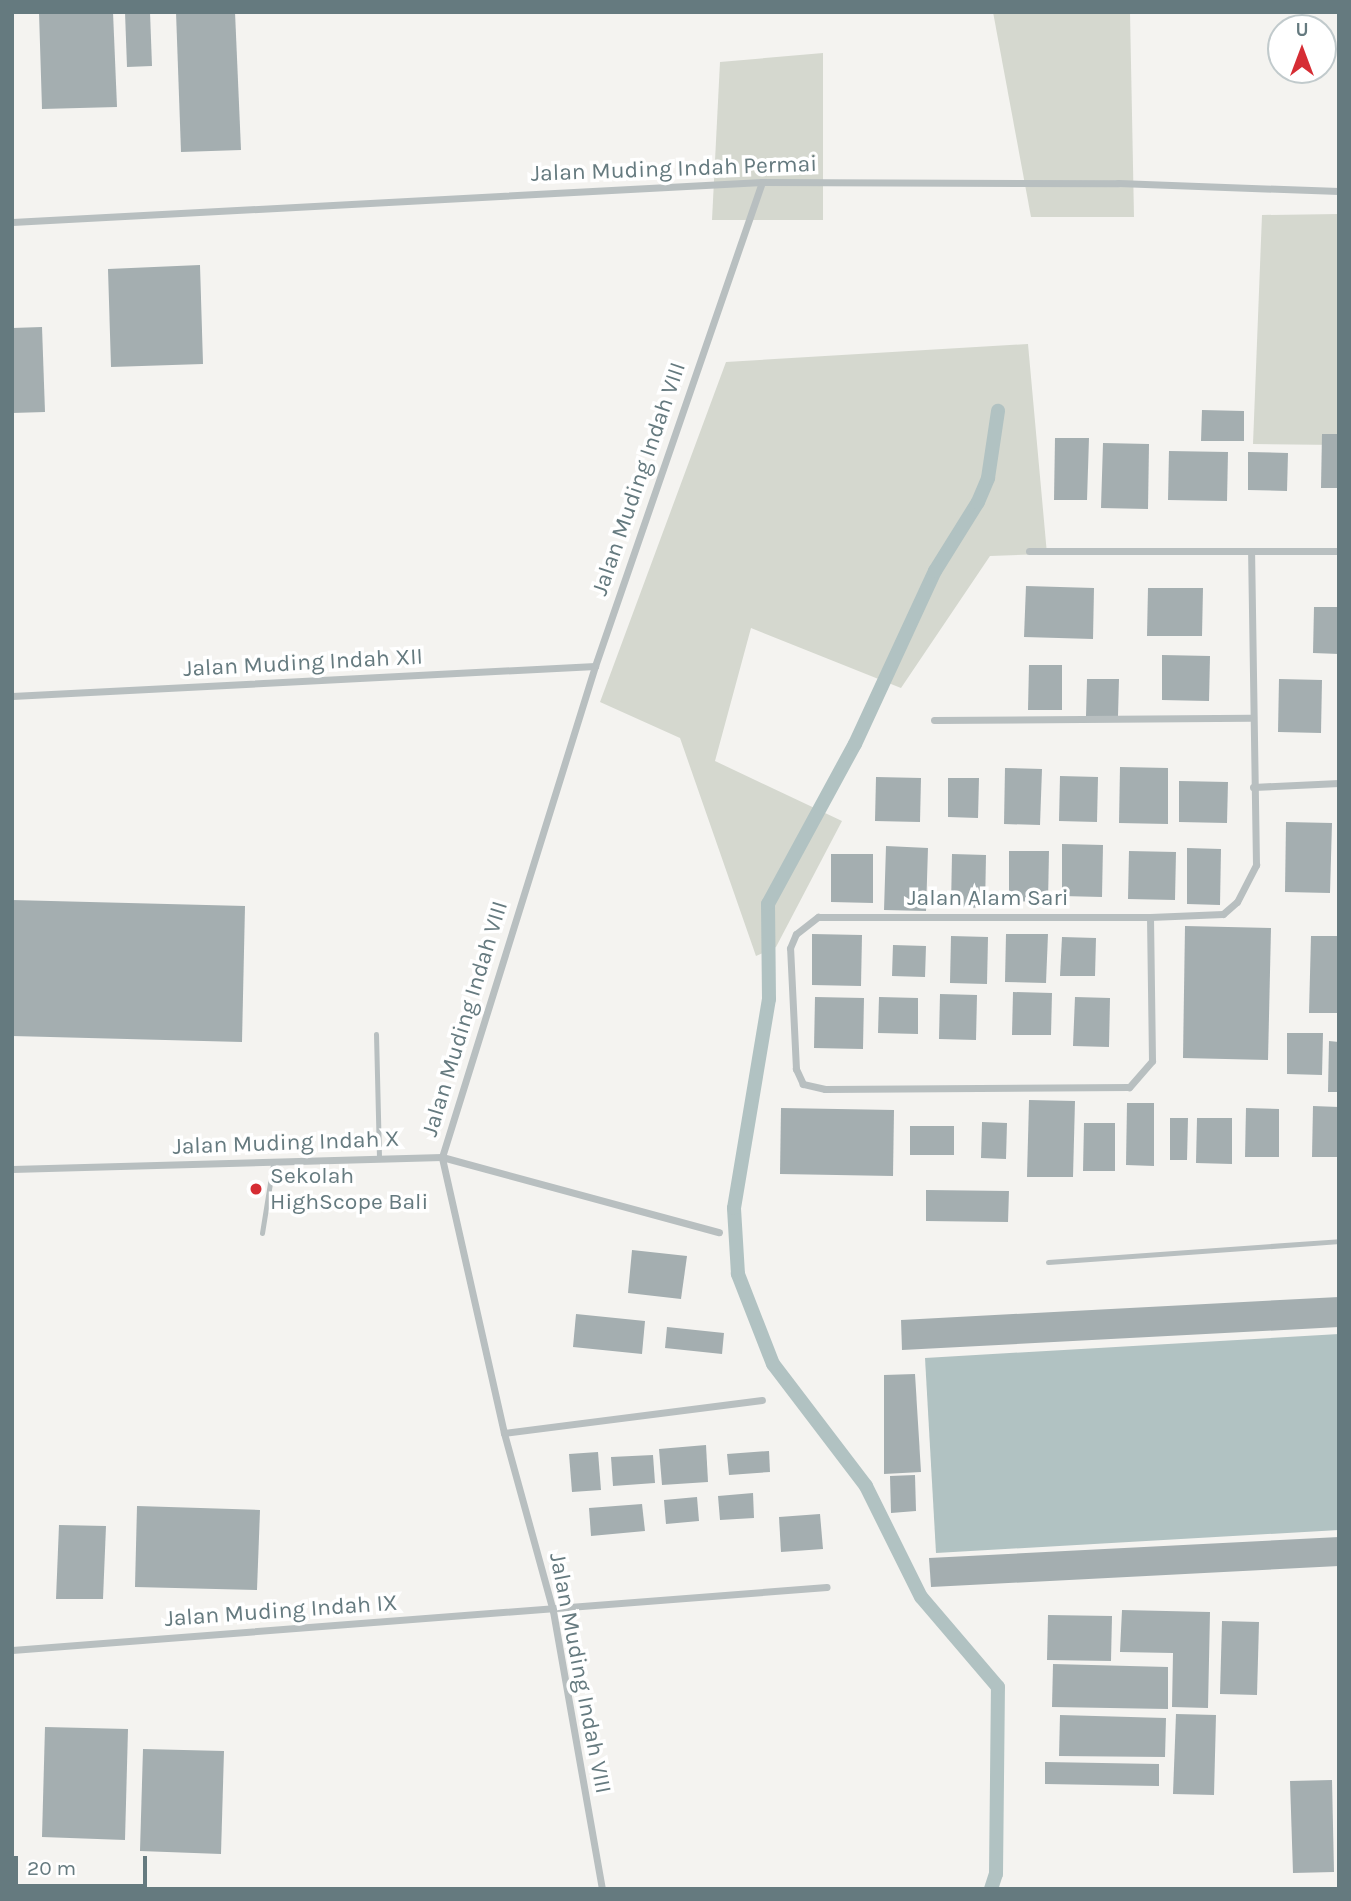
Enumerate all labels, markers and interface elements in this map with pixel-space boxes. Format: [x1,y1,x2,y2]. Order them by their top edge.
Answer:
north arrow [1267,14,1337,84]
text: U [1295,19,1309,41]
street label: Jalan Muding Indah Permai [530,150,818,188]
street label: Jalan Muding Indah VIII [586,359,692,599]
street label: Jalan Muding Indah XII [182,643,424,683]
street label: Jalan Alam Sari [907,884,1069,912]
street label: Jalan Muding Indah VIII [416,898,514,1140]
street label: Jalan Muding Indah X [172,1125,400,1161]
place label: Sekolah HighScope Bali [270,1162,428,1216]
marker: Sekolah HighScope Bali [248,1181,264,1197]
street label: Jalan Muding Indah VIII [543,1550,617,1796]
street label: Jalan Muding Indah IX [163,1589,399,1633]
scale bar [18,1842,150,1886]
text: 20 m [27,1856,76,1880]

